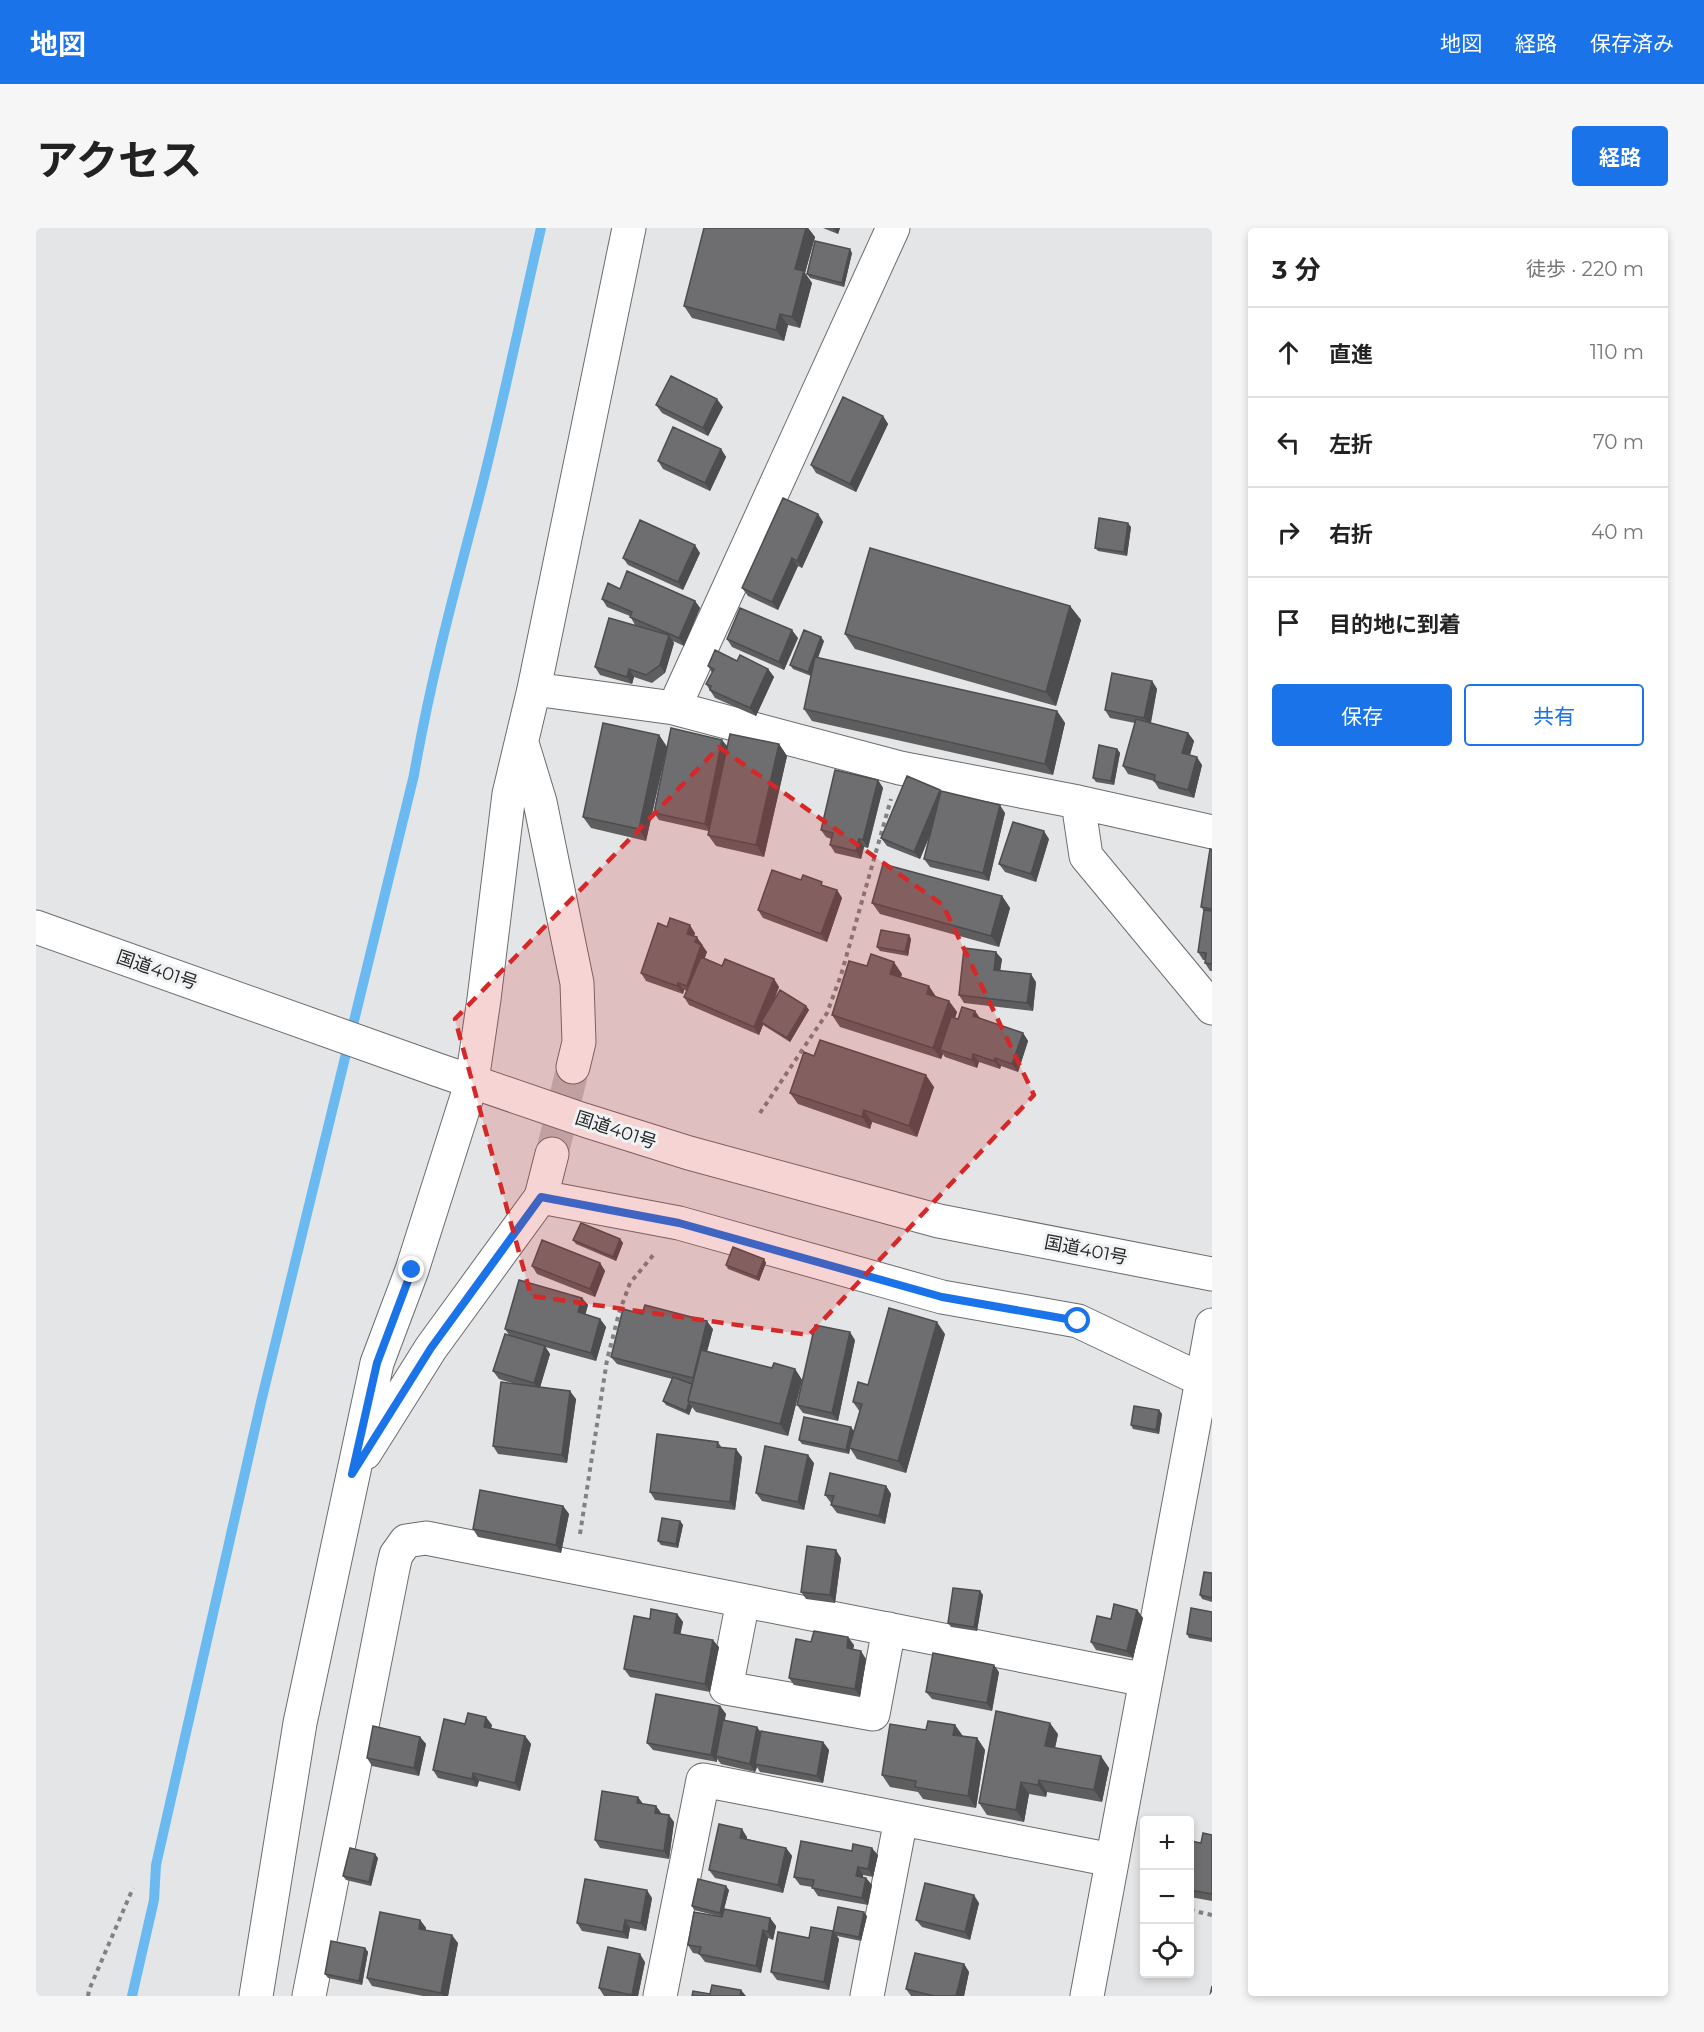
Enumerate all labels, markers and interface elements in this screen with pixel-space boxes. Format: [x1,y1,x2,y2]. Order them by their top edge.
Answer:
text: 地図 [30,27,86,61]
text: 地図 [1440,31,1482,56]
text: 経路 [1515,31,1557,56]
text: 保存済み [1590,31,1674,56]
button: 経路 [1572,126,1668,186]
text: アクセス [36,134,202,186]
text: 3 分 [1272,254,1321,286]
text: 徒歩 · 220 m [1526,257,1644,281]
icon: ahead [1272,336,1305,369]
text: 110 m [1590,340,1644,364]
text: 直進 [1329,341,1373,368]
icon: left [1272,426,1305,459]
text: 70 m [1593,430,1644,454]
text: 左折 [1329,431,1373,458]
icon: right [1272,516,1305,549]
text: 40 m [1591,520,1644,544]
text: 右折 [1329,521,1373,548]
icon: arrive [1272,606,1305,639]
text: 目的地に到着 [1329,611,1461,638]
button: 保存 [1272,684,1452,746]
button: 共有 [1464,684,1644,746]
street label: 国道401号 [114,946,200,994]
street label: 国道401号 [573,1107,659,1153]
street label: 国道401号 [1043,1231,1129,1269]
route end [398,1256,424,1282]
route start [1064,1307,1090,1333]
map controls [1140,1816,1194,1978]
button: + [1140,1816,1194,1870]
button: − [1140,1870,1194,1924]
button: locate [1140,1924,1194,1978]

